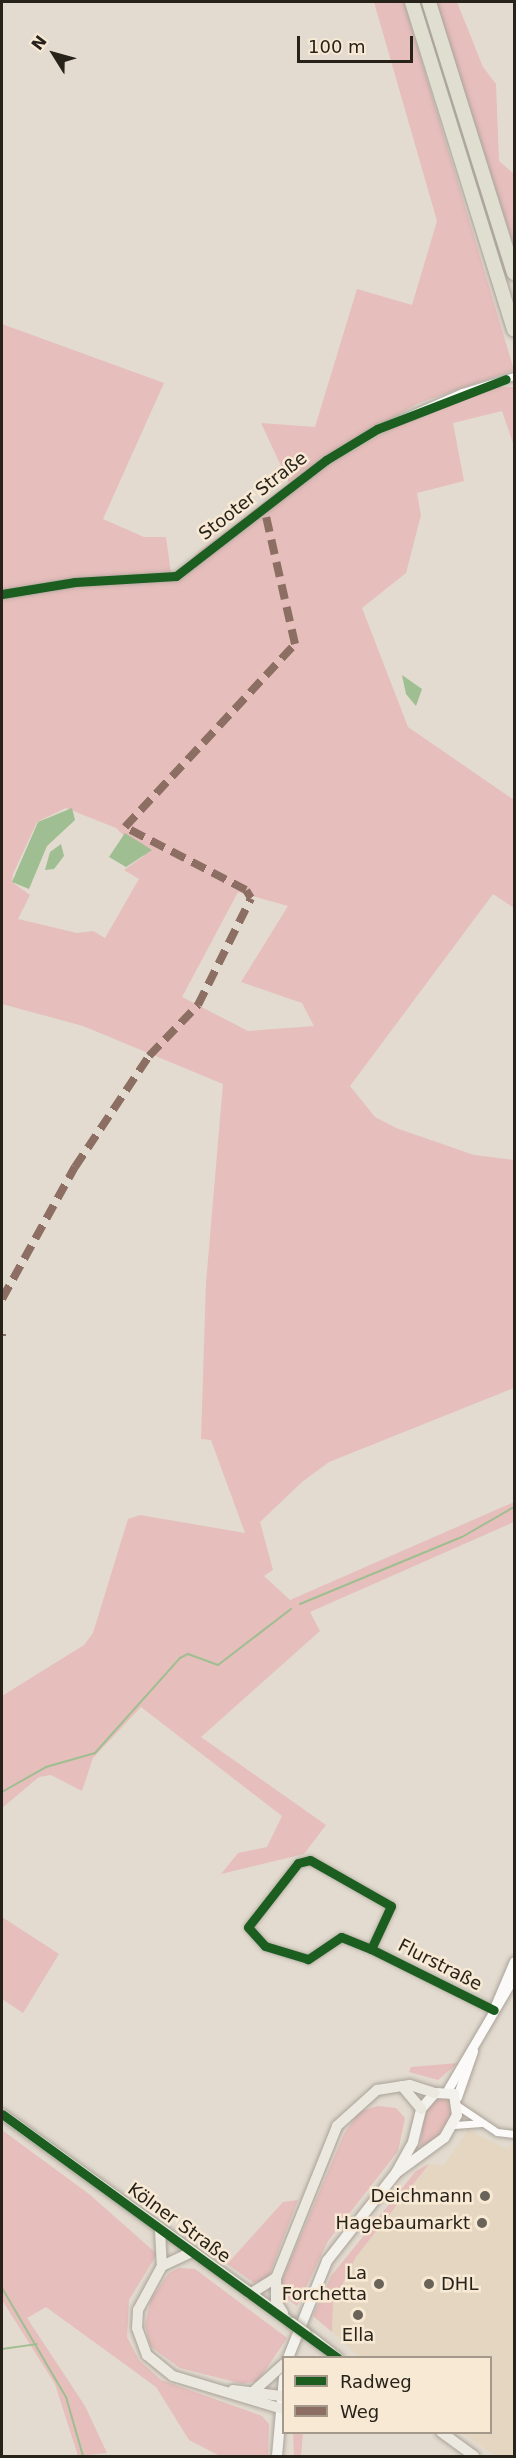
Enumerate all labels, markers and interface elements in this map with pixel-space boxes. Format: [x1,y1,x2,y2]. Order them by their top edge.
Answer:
north arrow [24,24,84,84]
scale bar [300,24,416,62]
text: N [28,32,51,54]
text: 100 m [308,36,366,57]
street label: Stooter Straße [195,447,311,545]
street label: Flurstraße [394,1935,486,1995]
street label: Kölner Straße [123,2178,235,2268]
place label: Deichmann [370,2185,473,2207]
marker: Deichmann [478,2189,492,2203]
place label: Hagebaumarkt [336,2212,470,2234]
marker: Hagebaumarkt [475,2216,489,2230]
place label: La Forchetta [282,2263,367,2306]
place label: DHL [441,2273,478,2295]
marker: La Forchetta [372,2277,386,2291]
marker: DHL [422,2277,436,2291]
marker: Ella [351,2308,365,2322]
place label: Ella [342,2324,374,2346]
legend [282,2356,492,2434]
text: Radweg [340,2371,412,2392]
text: Weg [340,2401,379,2422]

